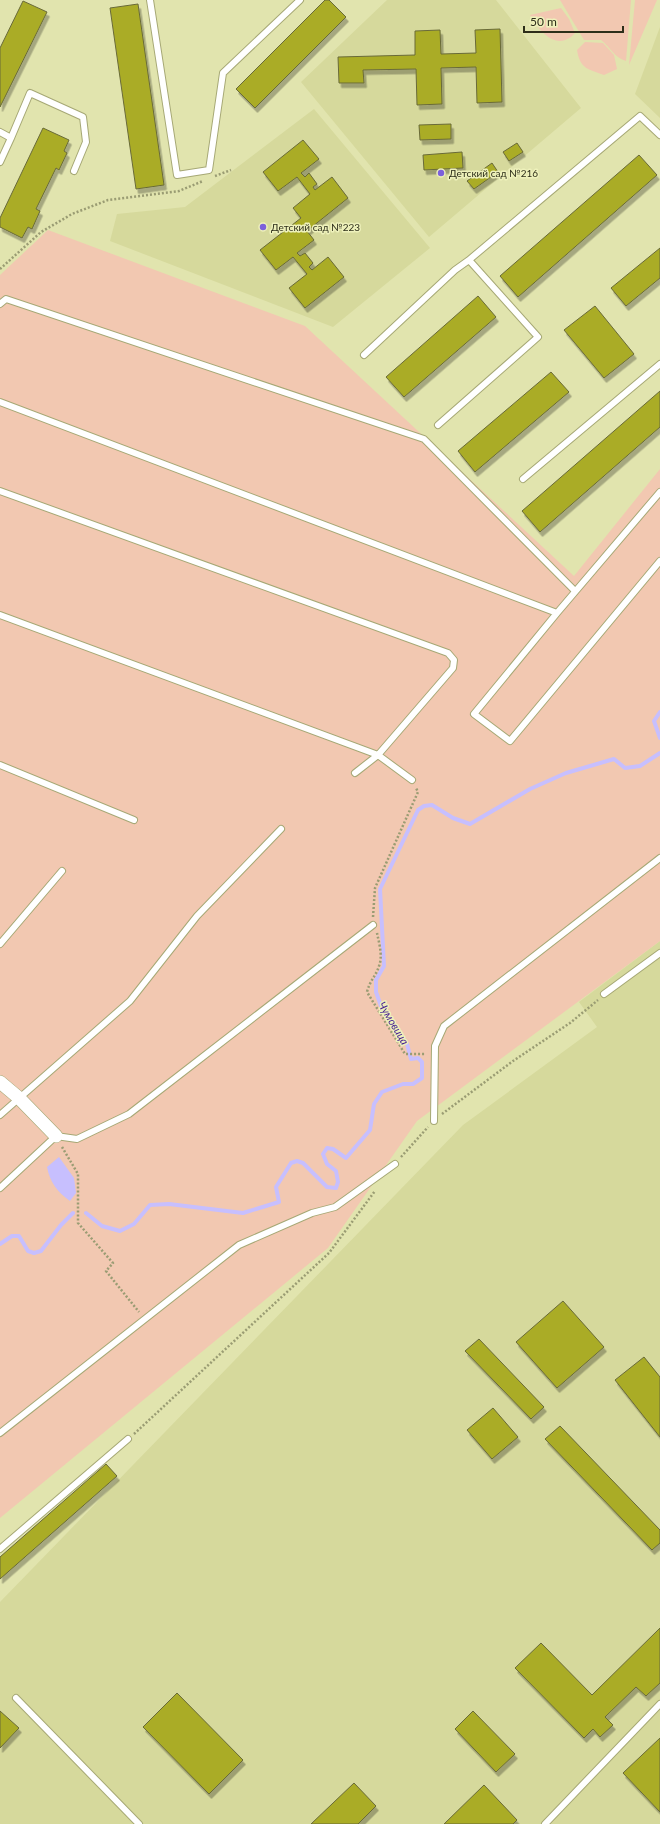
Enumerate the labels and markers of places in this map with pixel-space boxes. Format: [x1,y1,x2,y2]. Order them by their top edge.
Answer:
place label: Детский сад №216 [449,167,538,179]
marker: Детский сад №216 [436,168,446,178]
place label: Детский сад №223 [271,221,360,233]
marker: Детский сад №223 [258,222,268,232]

